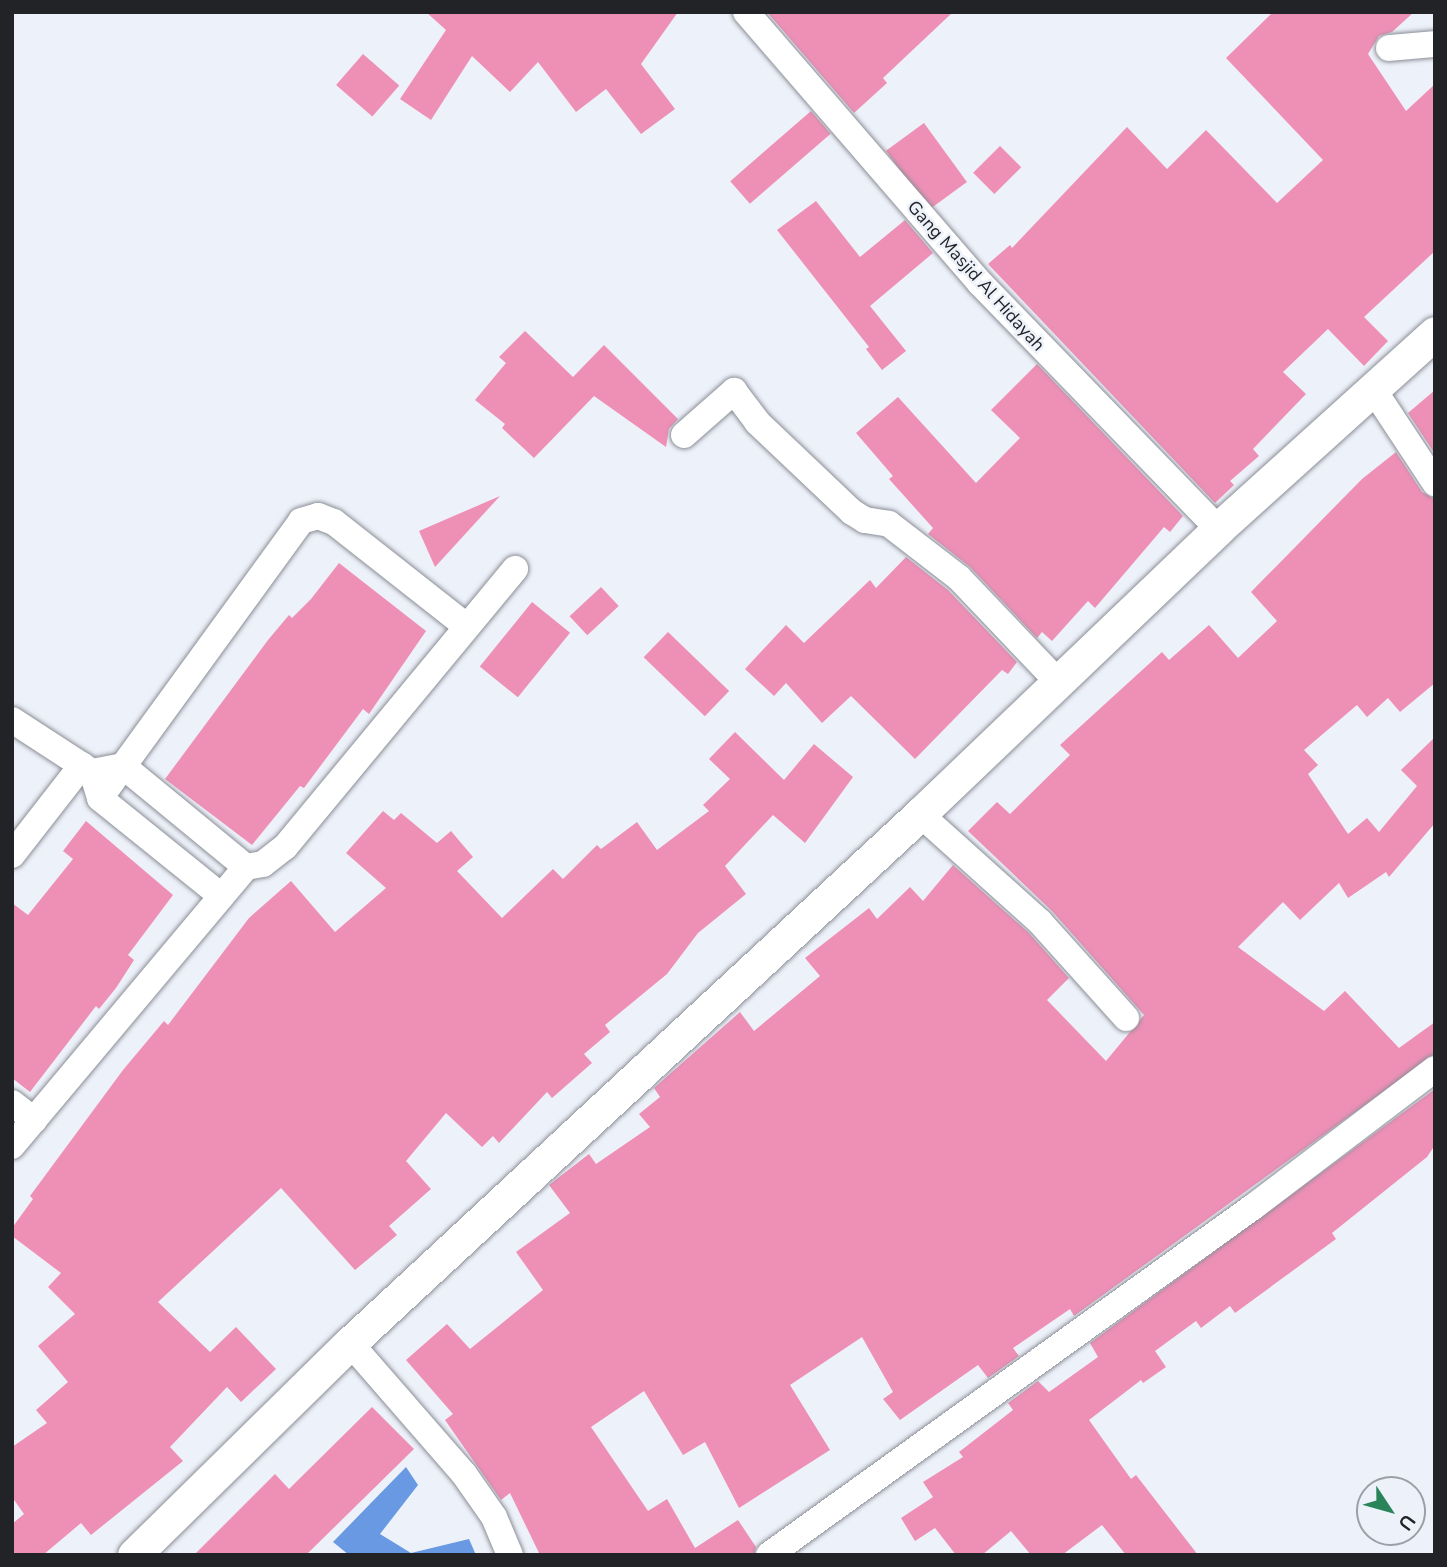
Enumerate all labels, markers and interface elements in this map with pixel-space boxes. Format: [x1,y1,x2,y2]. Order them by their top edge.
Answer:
street label: Gang Masjid Al Hidayah [903,196,1049,356]
north arrow [1356,1476,1426,1546]
text: U [1392,1509,1421,1535]

